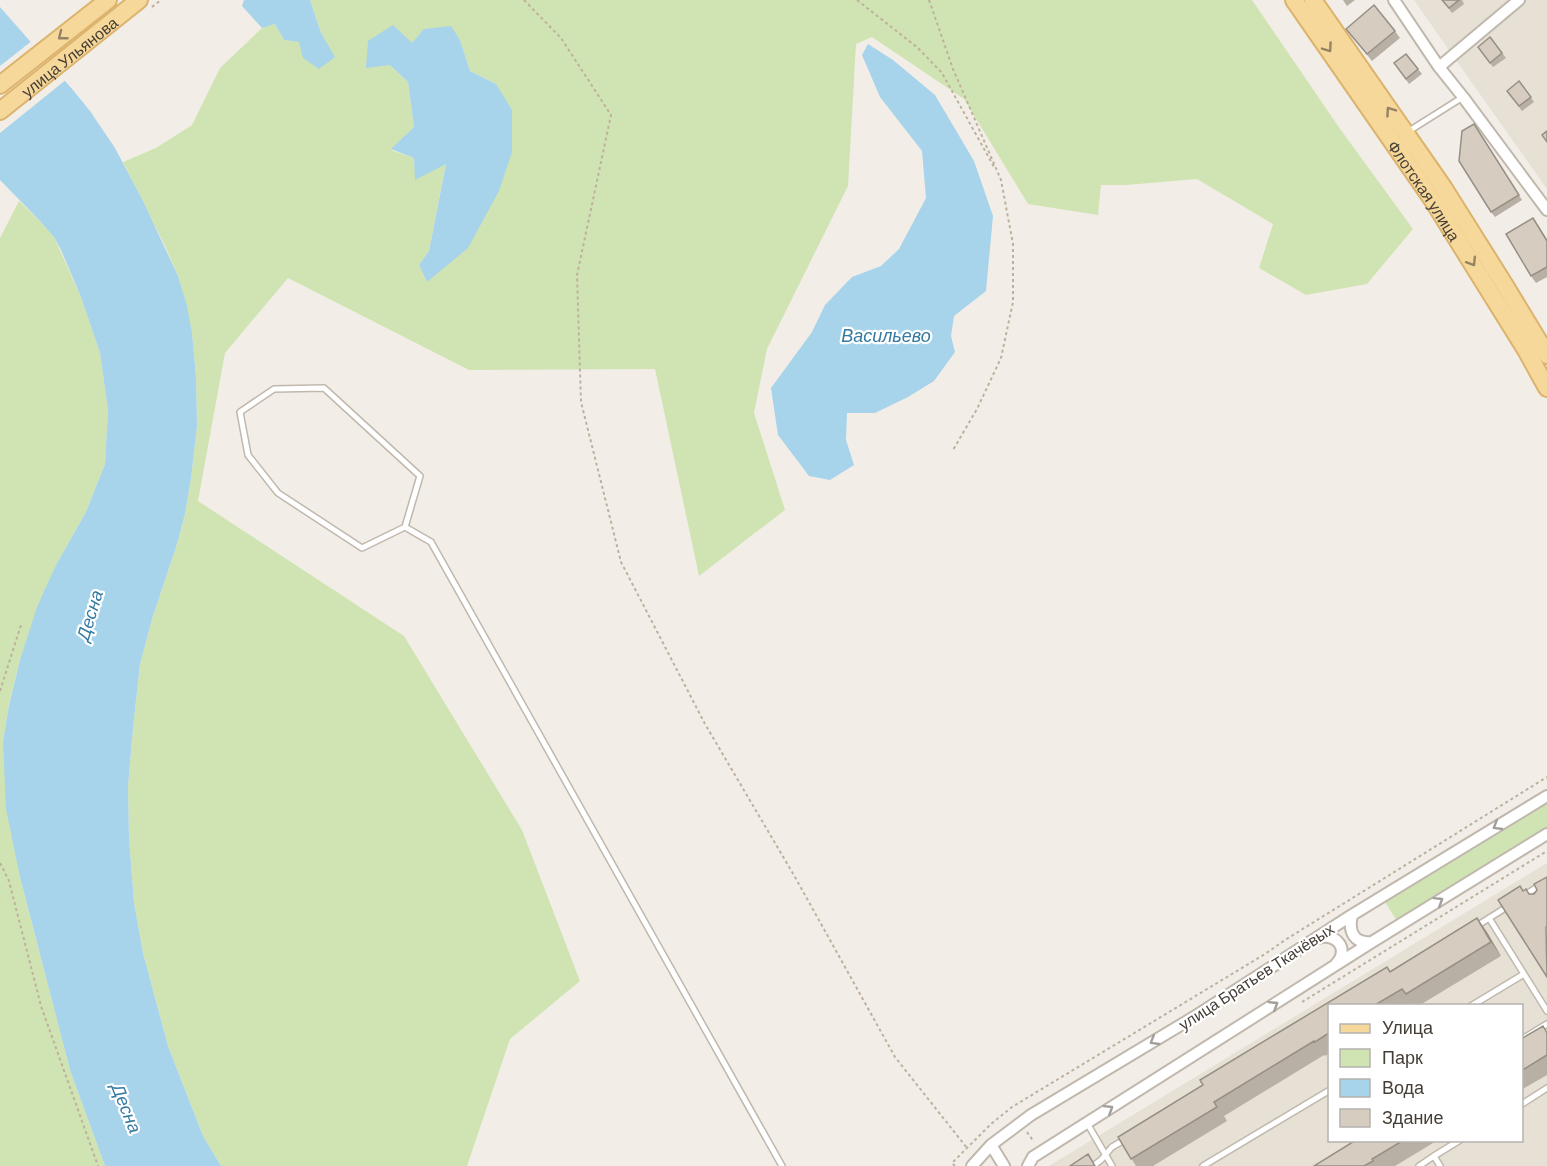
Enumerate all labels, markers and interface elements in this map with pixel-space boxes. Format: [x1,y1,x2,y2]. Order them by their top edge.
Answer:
street label: улица Ульянова [17,12,121,100]
one-way arrow [57,29,68,40]
one-way arrow [1321,41,1332,52]
one-way arrow [1386,107,1397,118]
street label: Флотская улица [1384,136,1465,244]
one-way arrow [1464,256,1476,266]
water label: Васильево [841,324,931,346]
water label: Десна [70,587,107,645]
one-way arrow [1493,819,1503,831]
one-way arrow [1433,896,1443,908]
street label: улица Братьев Ткачёвых [1175,919,1337,1033]
one-way arrow [1268,1000,1278,1012]
legend [1328,1004,1523,1142]
text: Улица [1382,1016,1434,1038]
one-way arrow [1150,1033,1160,1045]
text: Парк [1382,1046,1423,1068]
text: Вода [1382,1076,1425,1098]
water label: Десна [106,1078,147,1136]
one-way arrow [1103,1105,1114,1116]
text: Здание [1382,1106,1443,1128]

